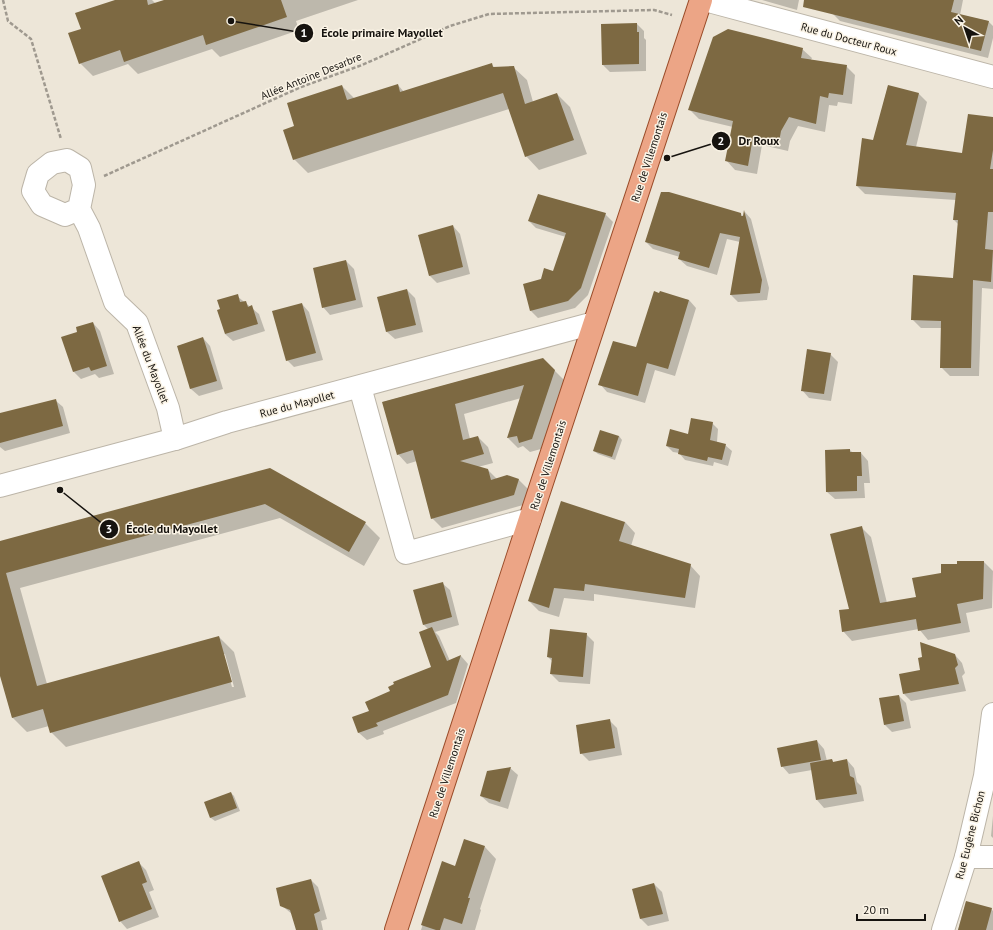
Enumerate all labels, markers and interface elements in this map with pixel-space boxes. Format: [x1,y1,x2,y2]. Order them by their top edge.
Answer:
north arrow [945,8,985,48]
text: N [951,13,966,28]
street label: Rue du Docteur Roux [799,19,899,59]
callout: École primaire Mayollet [294,21,451,45]
text: 1 [301,25,307,40]
text: École primaire Mayollet [321,25,444,40]
street label: Allée Antoine Desarbre [258,49,364,103]
street label: Rue de Villemontais [628,110,670,204]
callout: Dr Roux [711,129,788,153]
text: 2 [718,133,724,148]
text: Dr Roux [739,133,780,148]
street label: Allée du Mayollet [130,323,172,405]
street label: Rue du Mayollet [258,387,336,421]
street label: Rue de Villemontais [527,418,569,512]
callout: École du Mayollet [99,517,226,541]
text: 3 [106,521,112,536]
text: École du Mayollet [126,521,218,536]
street label: Rue de Villemontais [426,726,468,820]
street label: Rue Eugène Bichon [952,789,988,881]
scale bar [857,896,925,922]
text: 20 m [863,902,889,917]

